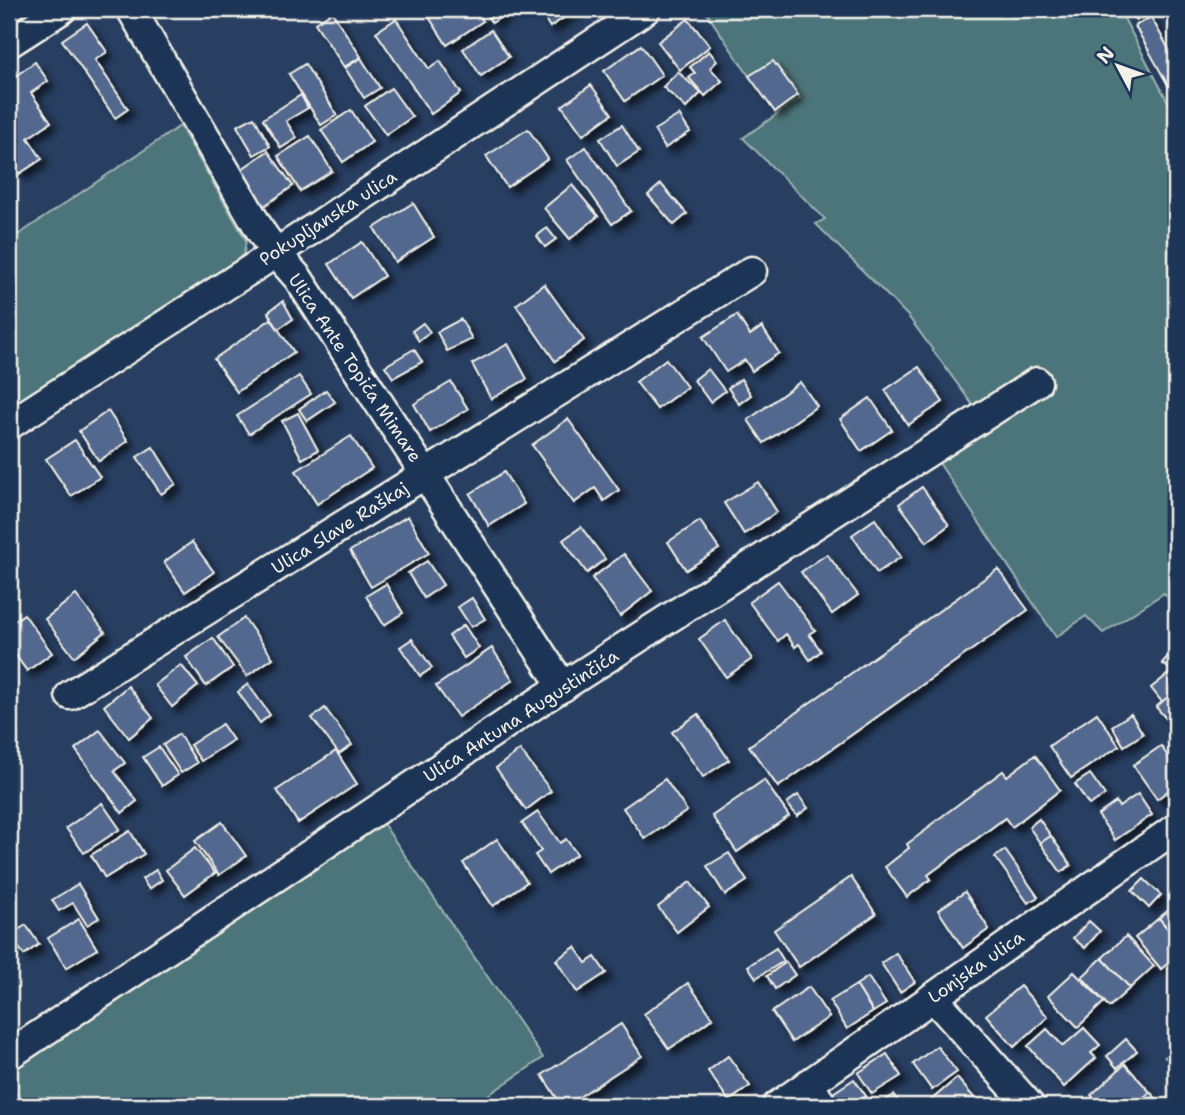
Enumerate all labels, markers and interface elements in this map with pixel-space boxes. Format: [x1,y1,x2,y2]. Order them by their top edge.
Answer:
north arrow [1084,32,1154,102]
text: N [1091,41,1120,69]
street label: Pokupljanska ulica [255,165,401,271]
street label: Ulica Ante Topića Mimare [283,269,427,467]
street label: Ulica Slave Raškaj [267,476,413,580]
street label: Ulica Antuna Augustinčića [419,644,623,788]
street label: Lonjska ulica [923,925,1029,1009]

